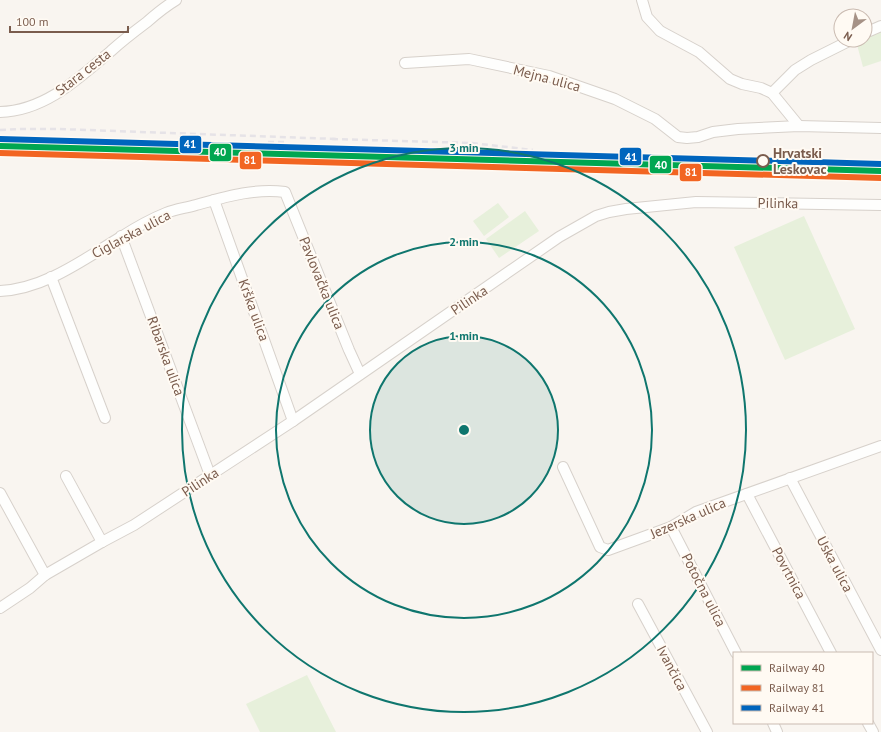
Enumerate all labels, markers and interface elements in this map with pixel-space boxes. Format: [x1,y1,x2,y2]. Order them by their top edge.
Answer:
scale bar [10,8,128,34]
north arrow [833,8,873,48]
text: 100 m [16,14,49,29]
text: N [841,29,854,44]
street label: Stara cesta [52,45,114,99]
street label: Mejna ulica [511,60,583,96]
line badge: 41 [179,135,202,154]
text: 41 [184,137,196,151]
text: 3 min [449,140,479,155]
line badge: 40 [209,143,232,162]
place label: Hrvatski Leskovac [773,144,826,178]
text: 40 [214,145,226,159]
line badge: 41 [619,147,642,166]
text: 41 [625,150,637,164]
line badge: 81 [239,151,262,170]
text: 81 [244,153,256,167]
marker: Hrvatski Leskovac [756,154,770,168]
line badge: 40 [649,155,672,174]
text: 40 [655,158,667,172]
line badge: 81 [679,163,702,182]
text: 81 [685,165,697,179]
street label: Pilinka [757,194,799,212]
street label: Ciglarska ulica [88,206,174,262]
street label: Pavlovačka ulica [295,234,349,332]
text: 2 min [449,234,479,249]
street label: Krška ulica [234,276,274,344]
street label: Pilinka [447,281,491,319]
street label: Ribarska ulica [143,314,189,398]
text: 1 min [449,328,479,343]
centre of rings [457,423,471,437]
street label: Pilinka [178,463,222,501]
street label: Jezerska ulica [646,493,729,543]
street label: Uska ulica [813,533,857,595]
street label: Povrtnica [768,544,810,602]
street label: Potočna ulica [678,550,730,630]
street label: Ivančica [653,642,691,694]
legend [733,652,873,724]
text: Railway 40 [769,660,825,675]
text: Railway 81 [769,680,825,695]
text: Railway 41 [769,700,825,715]

